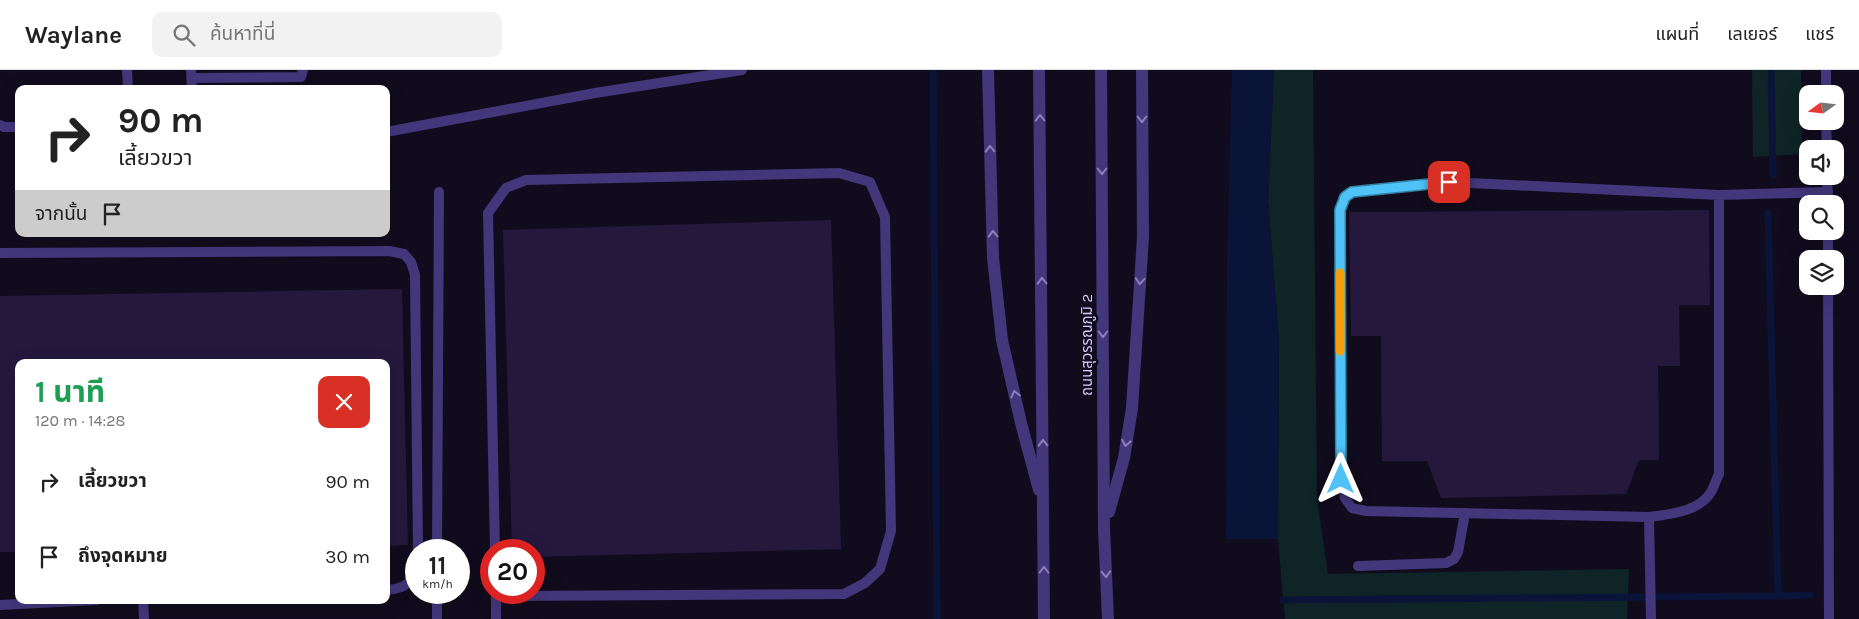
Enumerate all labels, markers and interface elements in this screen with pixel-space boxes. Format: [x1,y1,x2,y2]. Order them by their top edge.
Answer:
search box [152,12,502,57]
text: Waylane [25,21,122,49]
icon: search [170,21,198,49]
text: ค้นหาที่นี่ [210,23,275,45]
text: แผนที่ [1655,23,1699,45]
text: เลเยอร์ [1727,23,1777,45]
text: แชร์ [1805,23,1834,45]
north arrow [1799,85,1844,130]
map controls [1799,85,1844,295]
text: 90 m [118,100,204,141]
icon: right [35,105,100,170]
one-way arrow [1035,114,1045,122]
one-way arrow [1137,115,1147,123]
button: sound [1799,140,1844,185]
text: เลี้ยวขวา [118,145,193,171]
one-way arrow [985,145,995,152]
pin [1428,161,1470,203]
one-way arrow [1097,168,1107,175]
icon: arrive [1435,168,1463,196]
button: search [1799,195,1844,240]
icon: arrive [98,200,126,228]
text: จากนั้น [35,203,88,225]
one-way arrow [987,229,998,237]
button: layers [1799,250,1844,295]
one-way arrow [1036,276,1047,284]
one-way arrow [1135,277,1146,285]
street label: ถนนสุวรรณภูมิ 2 [1078,294,1096,396]
one-way arrow [1098,330,1108,338]
text: 1 นาที [35,374,105,410]
button: close [318,376,370,428]
one-way arrow [1010,390,1020,399]
text: 120 m · 14:28 [35,411,125,430]
one-way arrow [1038,439,1048,446]
one-way arrow [1122,439,1132,447]
position arrow [1314,452,1366,504]
icon: right [35,468,63,496]
text: เลี้ยวขวา [78,470,147,492]
text: 90 m [325,471,370,493]
speed limit sign: 20 [480,539,545,604]
icon: arrive [35,543,63,571]
text: ถึงจุดหมาย [78,545,168,567]
text: 30 m [325,546,370,568]
text: 11 [429,551,446,580]
one-way arrow [1039,566,1049,574]
one-way arrow [1101,570,1112,578]
text: km/h [422,577,453,591]

